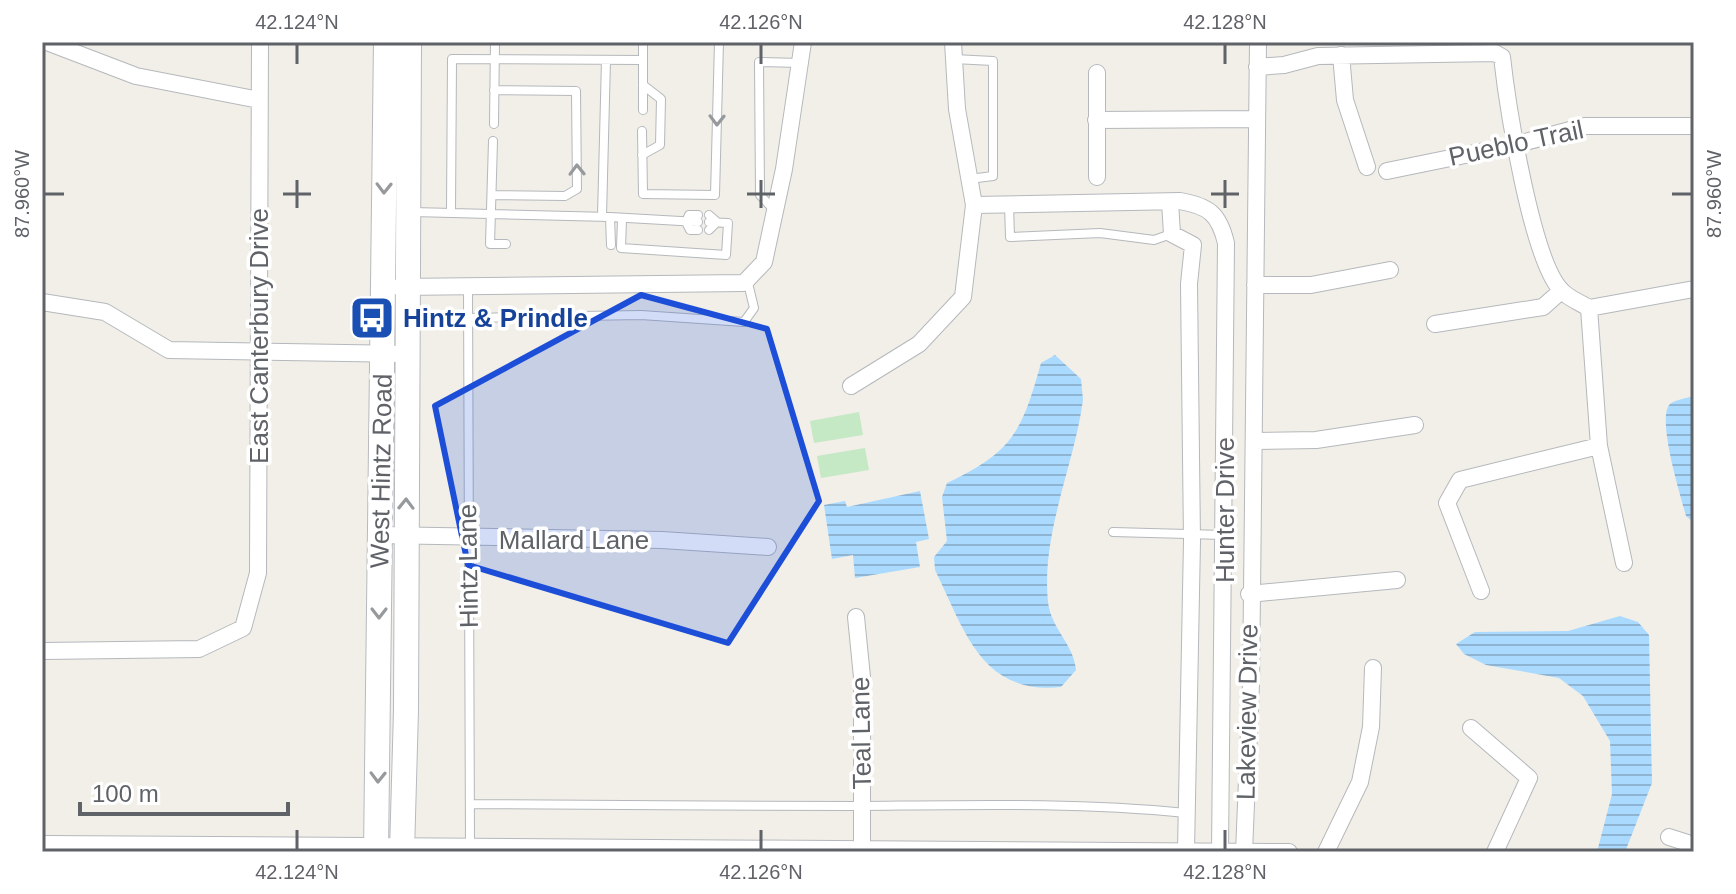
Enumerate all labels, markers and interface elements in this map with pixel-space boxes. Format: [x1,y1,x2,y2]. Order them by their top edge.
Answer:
text: 42.124°N [255,11,339,33]
text: 42.126°N [719,11,803,33]
text: 42.128°N [1183,11,1267,33]
one-way arrow [708,114,725,127]
street label: Pueblo Trail [1446,114,1586,172]
text: 87.960°W [11,150,33,238]
text: 87.960°W [1703,150,1725,238]
one-way arrow [568,163,585,176]
one-way arrow [375,182,393,195]
street label: East Canterbury Drive [244,208,274,464]
bus stop icon: Hintz & Prindle [348,294,396,342]
place label: Hintz & Prindle [403,303,588,333]
street label: West Hintz Road [364,373,398,569]
street label: Hunter Drive [1210,437,1240,583]
one-way arrow [397,497,415,510]
street label: Hintz Lane [452,504,484,628]
street label: Mallard Lane [499,525,649,555]
one-way arrow [370,607,388,620]
street label: Lakeview Drive [1230,624,1264,800]
street label: Teal Lane [845,676,877,790]
scale bar [80,766,288,816]
one-way arrow [369,771,386,784]
text: 100 m [92,780,159,807]
text: 42.124°N [255,861,339,883]
text: 42.126°N [719,861,803,883]
text: 42.128°N [1183,861,1267,883]

